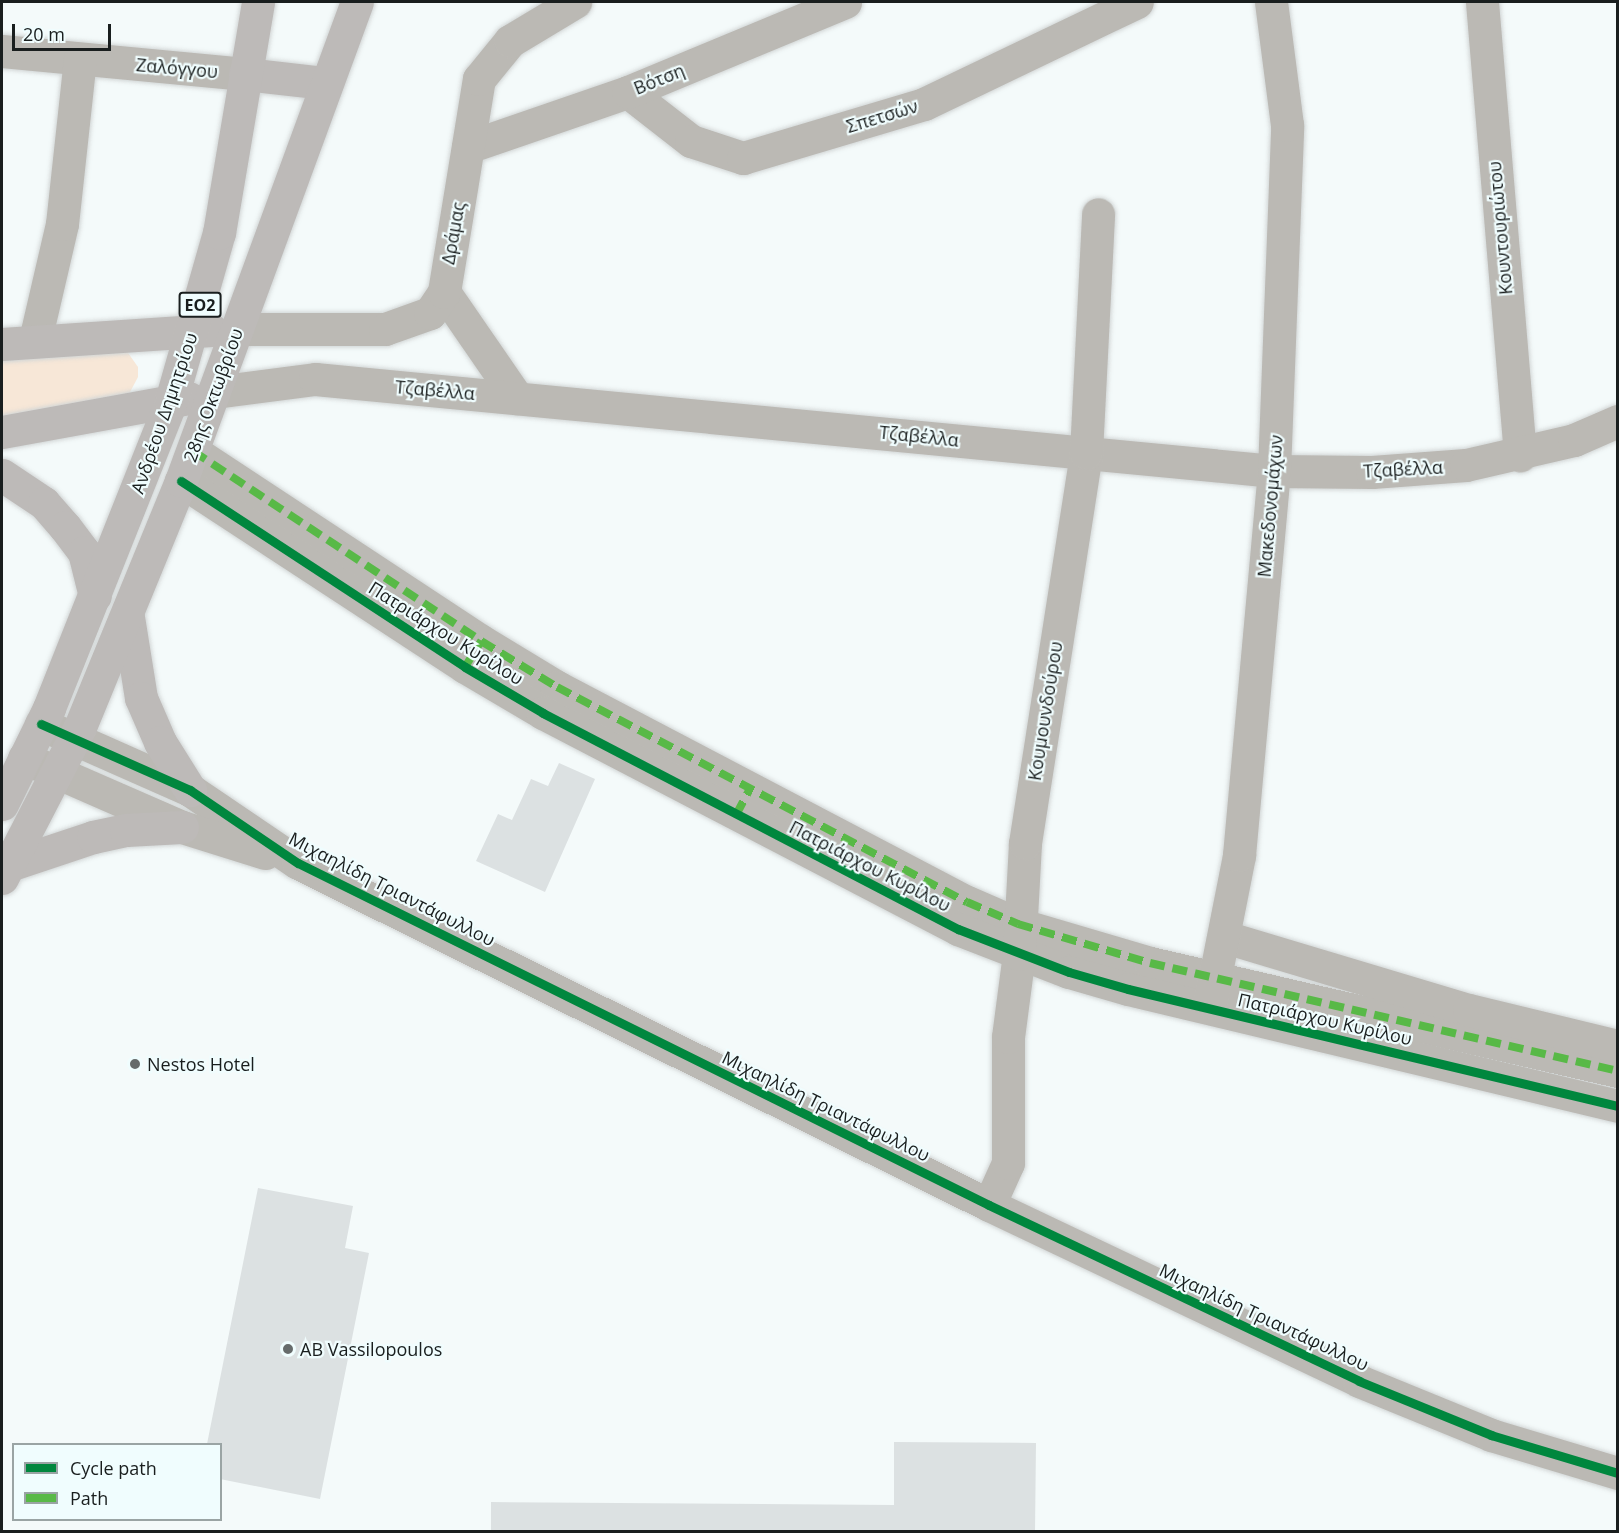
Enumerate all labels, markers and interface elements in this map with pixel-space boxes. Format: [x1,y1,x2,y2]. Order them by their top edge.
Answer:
scale bar [15,12,114,50]
text: 20 m [23,22,65,46]
street label: Ζαλόγγου [135,54,219,82]
street label: Βότση [630,59,688,99]
street label: Σπετσών [844,95,920,137]
street label: Κουντουριώτου [1483,160,1517,296]
street label: Δράμας [437,200,469,266]
road number: ΕΟ2 [178,292,222,318]
street label: 28ης Οκτωβρίου [179,325,247,465]
street label: Ανδρέου Δημητρίου [126,330,202,496]
street label: Τζαβέλλα [394,376,476,404]
street label: Τζαβέλλα [878,421,960,451]
street label: Μακεδονομάχων [1253,434,1287,578]
street label: Τζαβέλλα [1363,456,1443,482]
street label: Πατριάρχου Κυρίλου [365,577,527,689]
street label: Κουμουνδούρου [1023,640,1067,782]
street label: Πατριάρχου Κυρίλου [786,816,954,916]
street label: Μιχαηλίδη Τριαντάφυλλου [285,828,499,950]
street label: Πατριάρχου Κυρίλου [1236,988,1414,1050]
street label: Μιχαηλίδη Τριαντάφυλλου [719,1046,933,1166]
place label: Nestos Hotel [147,1053,255,1075]
marker: Nestos Hotel [128,1057,142,1071]
street label: Μιχαηλίδη Τριαντάφυλλου [1156,1259,1372,1375]
place label: AB Vassilopoulos [300,1338,442,1360]
marker: AB Vassilopoulos [281,1342,295,1356]
legend [12,1443,222,1521]
text: Cycle path [70,1456,157,1480]
text: Path [70,1486,108,1510]

